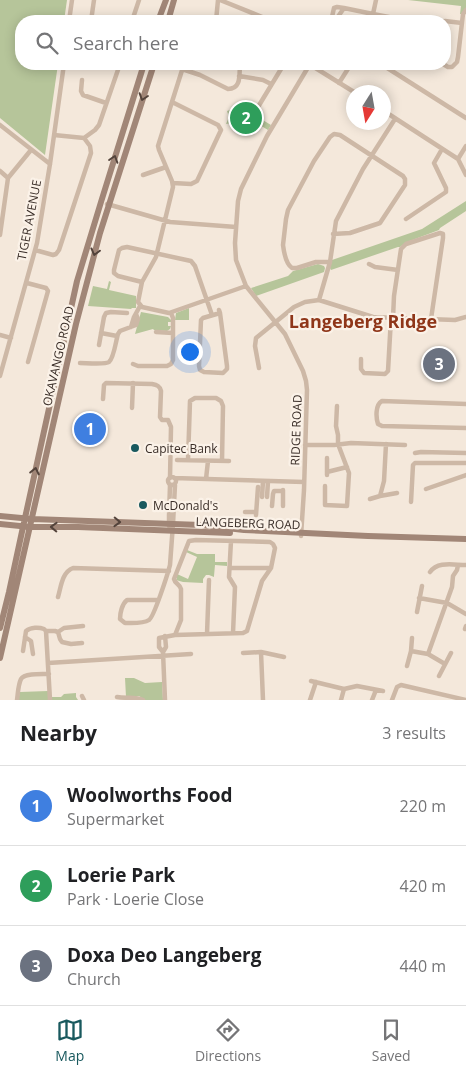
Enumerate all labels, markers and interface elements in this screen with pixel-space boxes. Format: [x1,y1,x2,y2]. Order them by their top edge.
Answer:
search box [15,15,451,70]
icon: search [33,29,61,57]
text: Search here [73,30,179,56]
north arrow [346,85,391,130]
one-way arrow [139,92,149,100]
pin: 2 [230,99,262,137]
one-way arrow [109,155,119,163]
street label: TIGER AVENUE [13,178,45,262]
one-way arrow [91,247,101,255]
street label: OKAVANGO ROAD [38,304,78,408]
district label: Langeberg Ridge [289,309,437,333]
your location [177,339,203,365]
pin: 3 [423,345,455,383]
street label: RIDGE ROAD [286,394,306,466]
pin: 1 [74,410,106,448]
place label: Capitec Bank [145,440,218,457]
marker: Capitec Bank [129,442,141,454]
one-way arrow [29,466,40,475]
place label: McDonald's [153,497,218,514]
marker: McDonald's [137,499,149,511]
street label: LANGEBERG ROAD [195,513,301,533]
one-way arrow [114,517,121,527]
one-way arrow [50,522,58,532]
text: Nearby [20,719,97,747]
text: 3 results [382,722,446,744]
text: Woolworths Food [67,782,232,808]
text: 1 [31,795,41,817]
text: 220 m [400,795,446,817]
text: Supermarket [67,808,164,830]
text: Loerie Park [67,862,175,888]
text: 2 [31,875,41,897]
text: 420 m [400,875,446,897]
text: Park · Loerie Close [67,888,204,910]
text: Doxa Deo Langeberg [67,942,261,968]
text: 3 [31,955,41,977]
text: 440 m [400,955,446,977]
text: Church [67,968,121,990]
tab: Map [55,1016,84,1065]
tab: Directions [195,1016,261,1065]
tab: Saved [372,1016,411,1065]

